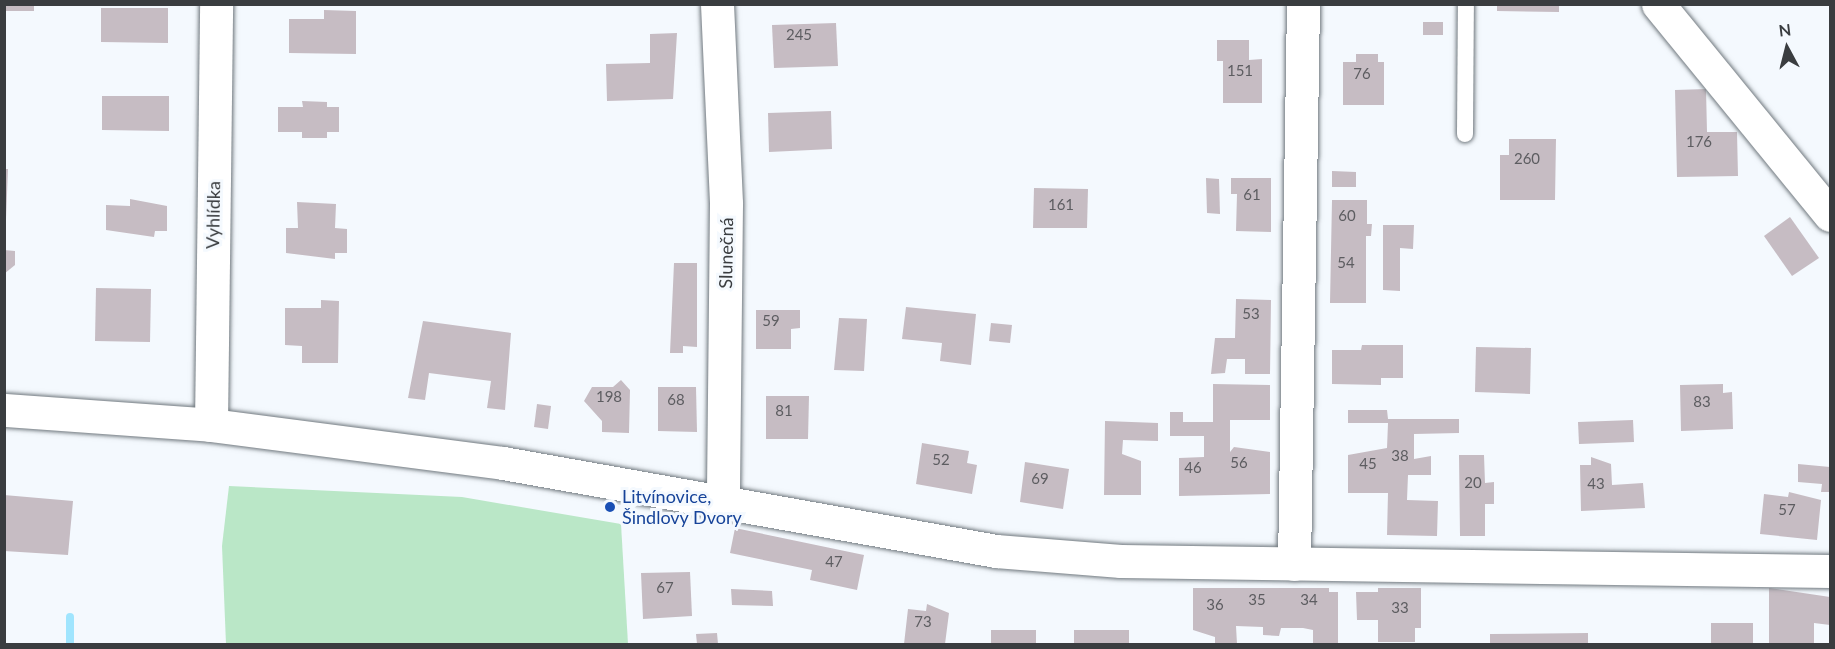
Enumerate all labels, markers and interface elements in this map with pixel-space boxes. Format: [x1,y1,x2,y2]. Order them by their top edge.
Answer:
north arrow [1757,18,1817,78]
text: N [1777,19,1792,40]
house number: 245 [786,26,812,44]
house number: 151 [1227,62,1253,80]
house number: 76 [1353,65,1371,83]
house number: 176 [1686,133,1712,151]
house number: 260 [1514,150,1540,168]
street label: Vyhlídka [202,181,224,249]
house number: 61 [1243,186,1261,204]
house number: 161 [1048,196,1074,214]
house number: 60 [1338,207,1356,225]
street label: Slunečná [715,217,737,289]
house number: 54 [1337,254,1355,272]
house number: 53 [1242,305,1260,323]
house number: 59 [762,312,780,330]
house number: 198 [596,388,622,406]
house number: 68 [667,391,685,409]
house number: 83 [1693,393,1711,411]
house number: 81 [775,402,793,420]
house number: 38 [1391,447,1409,465]
house number: 52 [932,451,950,469]
house number: 56 [1230,454,1248,472]
house number: 45 [1359,455,1377,473]
house number: 46 [1184,459,1202,477]
house number: 69 [1031,470,1049,488]
house number: 20 [1464,474,1482,492]
house number: 43 [1587,475,1605,493]
place label: Litvínovice, Šindlovy Dvory [622,486,742,528]
marker: Litvínovice, Šindlovy Dvory [603,500,617,514]
house number: 57 [1778,501,1796,519]
house number: 47 [825,553,843,571]
house number: 67 [656,579,674,597]
house number: 35 [1248,591,1266,609]
house number: 34 [1300,591,1318,609]
house number: 36 [1206,596,1224,614]
house number: 33 [1391,599,1409,617]
house number: 73 [914,613,932,631]

